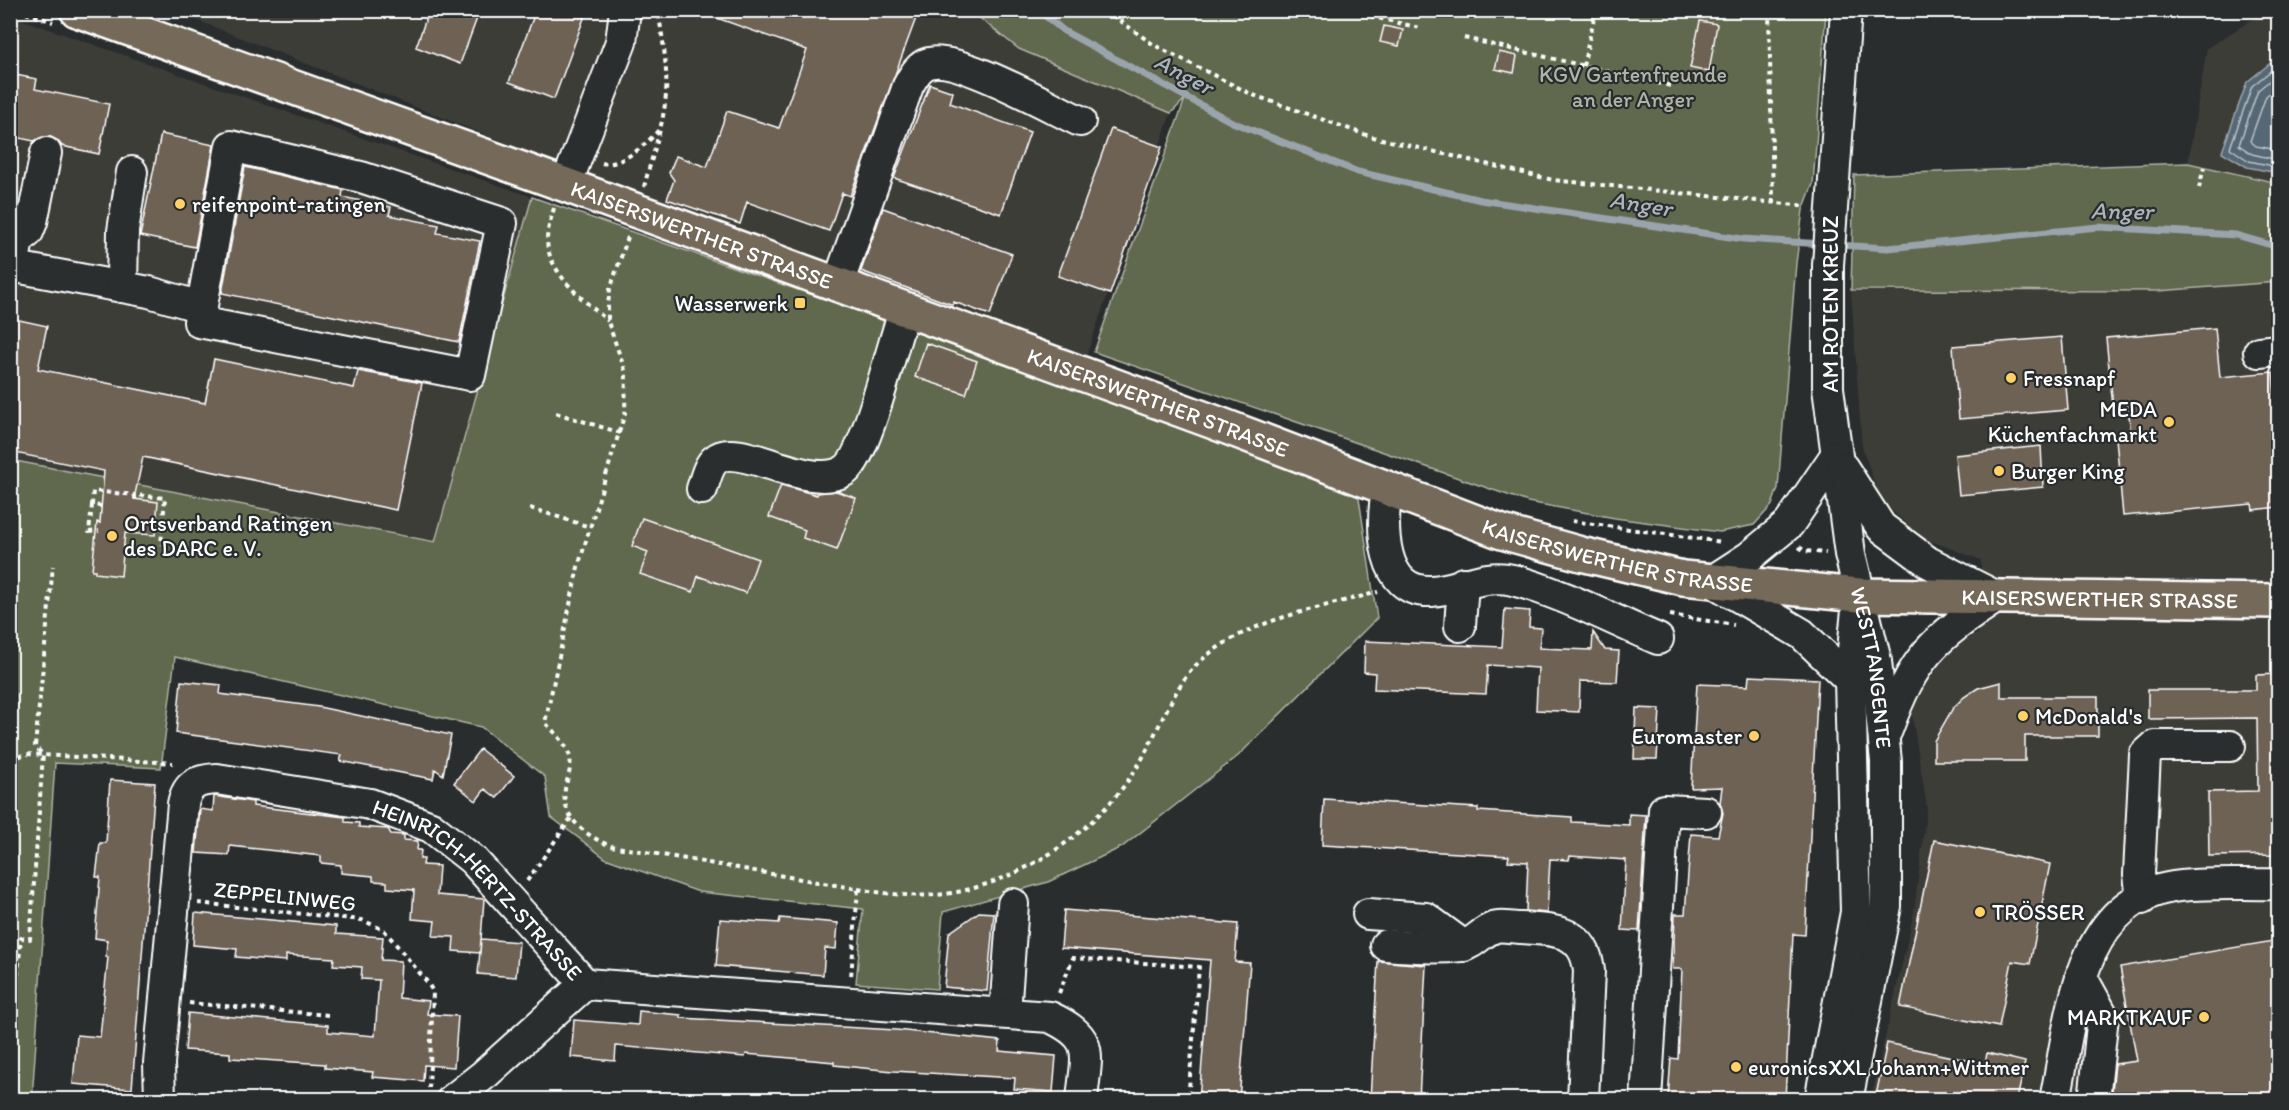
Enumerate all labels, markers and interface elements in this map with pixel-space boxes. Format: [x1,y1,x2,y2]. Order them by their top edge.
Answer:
water label: Anger [1150,46,1221,102]
park label: KGV Gartenfreunde an der Anger [1539,61,1727,113]
street label: KAISERSWERTHER STRASSE [567,175,836,295]
water label: Anger [1608,184,1676,223]
place label: reifenpoint-ratingen [192,191,386,218]
water label: Anger [2091,195,2156,226]
marker: reifenpoint-ratingen [173,197,187,211]
street label: AM ROTEN KREUZ [1817,215,1844,392]
place label: Wasserwerk [675,290,789,317]
marker: Wasserwerk [793,296,807,310]
street label: KAISERSWERTHER STRASSE [1024,342,1292,463]
place label: Fressnapf [2023,365,2116,392]
marker: Fressnapf [2004,371,2018,385]
place label: MEDA Küchenfachmarkt [1988,396,2157,448]
marker: MEDA Küchenfachmarkt [2162,415,2176,429]
place label: Burger King [2011,458,2125,485]
marker: Burger King [1992,464,2006,478]
place label: Ortsverband Ratingen des DARC e. V. [124,510,333,562]
street label: KAISERSWERTHER STRASSE [1478,513,1754,599]
marker: Ortsverband Ratingen des DARC e. V. [105,529,119,543]
street label: KAISERSWERTHER STRASSE [1961,583,2238,614]
street label: WESTTANGENTE [1844,584,1898,750]
place label: McDonald's [2035,703,2143,730]
marker: McDonald's [2016,709,2030,723]
place label: Euromaster [1632,723,1743,750]
marker: Euromaster [1747,729,1761,743]
street label: HEINRICH-HERTZ-STRASSE [369,793,588,986]
street label: ZEPPELINWEG [213,876,357,917]
place label: TRÖSSER [1992,899,2085,926]
marker: TRÖSSER [1973,905,1987,919]
place label: MARKTKAUF [2067,1004,2193,1031]
marker: MARKTKAUF [2197,1010,2211,1024]
place label: euronicsXXL Johann+Wittmer [1748,1054,2030,1081]
marker: euronicsXXL Johann+Wittmer [1729,1060,1743,1074]

